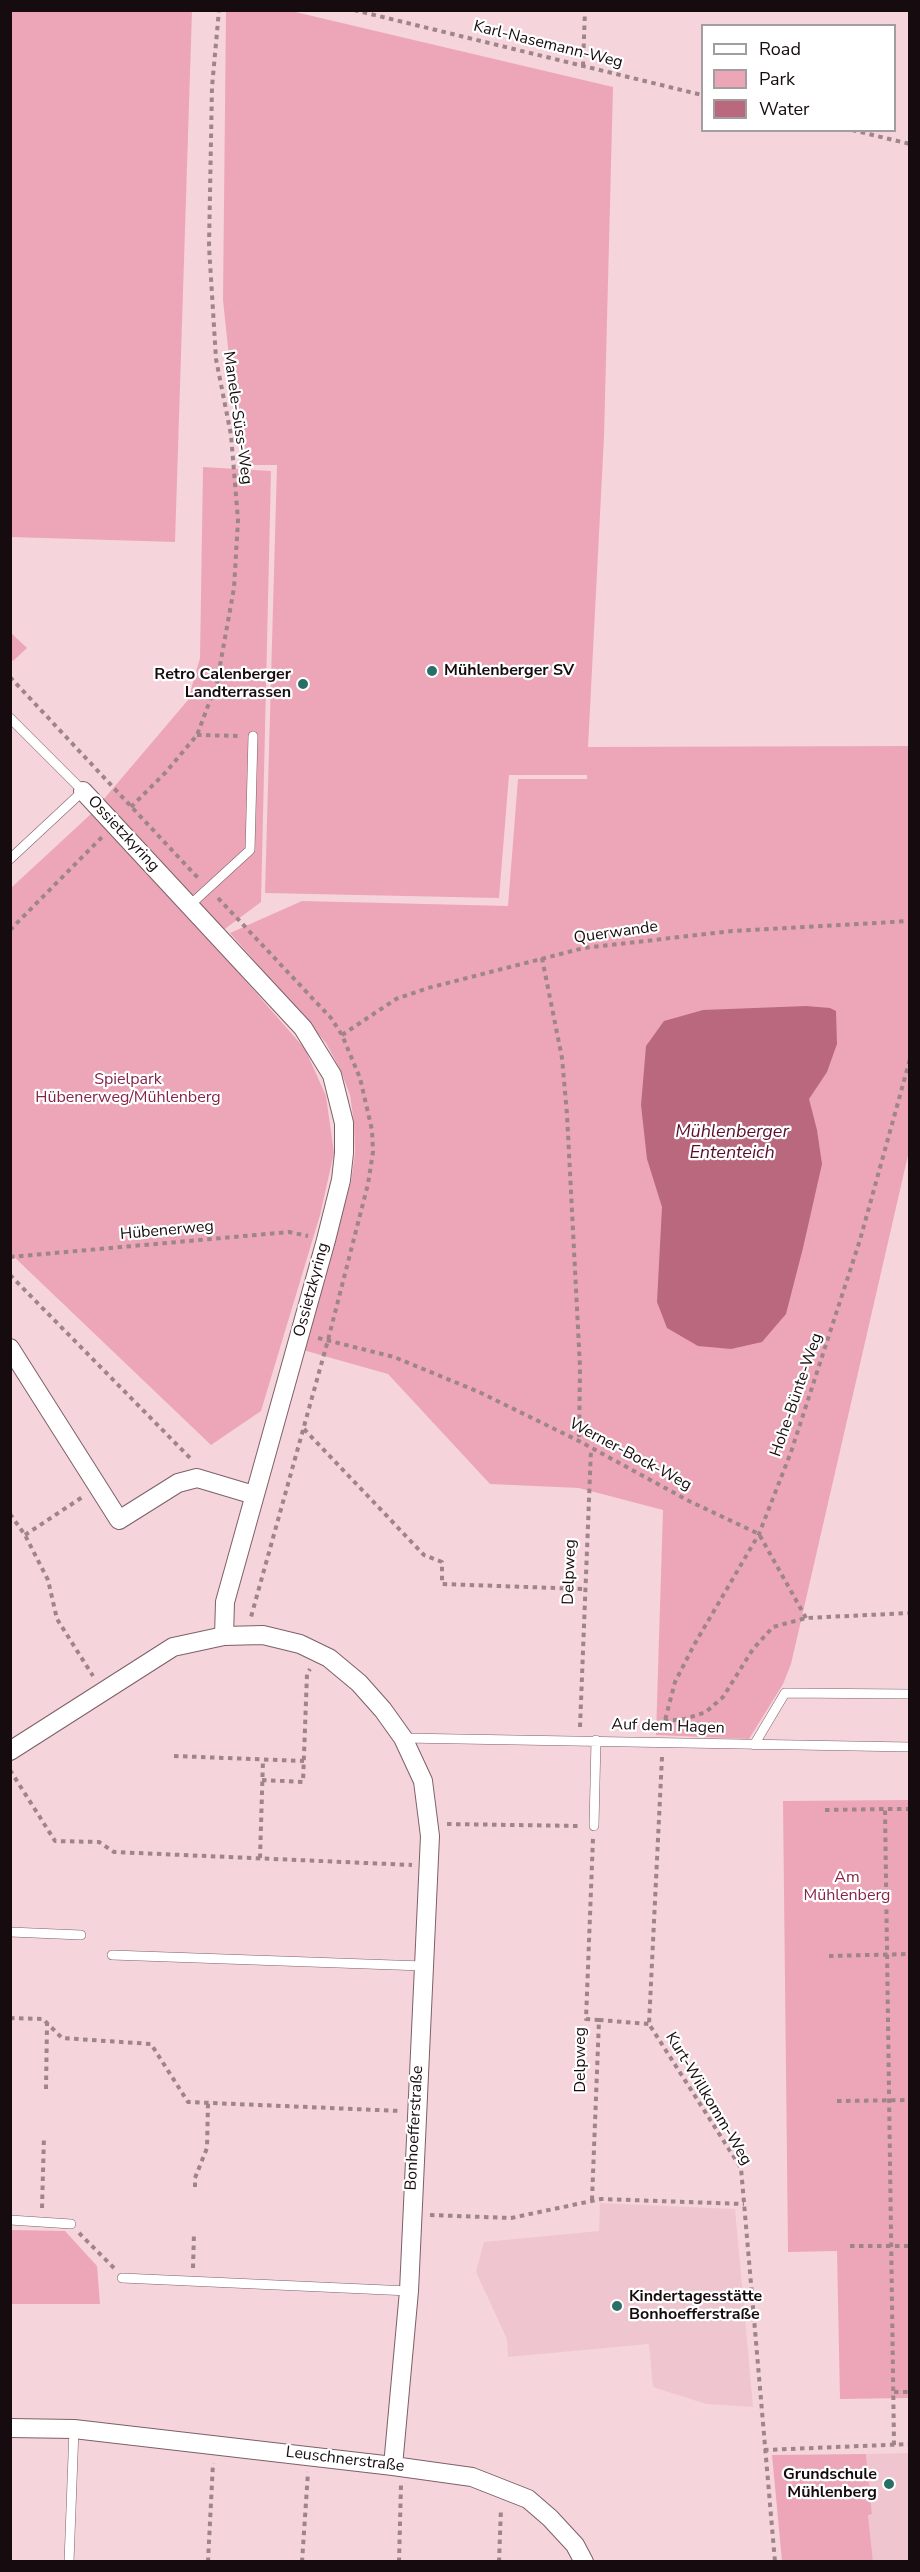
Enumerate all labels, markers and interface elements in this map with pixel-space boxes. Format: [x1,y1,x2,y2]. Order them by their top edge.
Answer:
street label: Karl-Nasemann-Weg [471,17,625,73]
legend [701,24,896,132]
text: Road [759,37,801,61]
text: Park [759,67,795,91]
text: Water [759,97,810,121]
street label: Manele-Süss-Weg [218,350,256,486]
place label: Mühlenberger SV [444,661,574,681]
marker: Mühlenberger SV [425,664,439,678]
place label: Retro Calenberger Landterrassen [154,665,291,703]
marker: Retro Calenberger Landterrassen [296,677,310,691]
street label: Ossietzkyring [83,792,163,876]
street label: Querwande [573,918,659,948]
park label: Spielpark Hübenerweg/Mühlenberg [35,1070,221,1108]
water label: Mühlenberger Ententeich [675,1122,789,1164]
street label: Hübenerweg [119,1217,215,1245]
street label: Ossietzkyring [290,1241,334,1339]
street label: Hohe-Bünte-Weg [767,1331,827,1459]
street label: Werner-Bock-Weg [565,1415,695,1495]
street label: Delpweg [559,1539,581,1605]
street label: Auf dem Hagen [611,1715,725,1739]
park label: Am Mühlenberg [804,1868,890,1906]
street label: Delpweg [571,2027,591,2093]
street label: Kurt-Willkomm-Weg [661,2029,755,2169]
street label: Bonhoefferstraße [402,2065,428,2191]
place label: Kindertagesstätte Bonhoefferstraße [629,2287,762,2325]
marker: Kindertagesstätte Bonhoefferstraße [610,2299,624,2313]
street label: Leuschnerstraße [285,2443,405,2477]
place label: Grundschule Mühlenberg [783,2465,877,2503]
marker: Grundschule Mühlenberg [882,2477,896,2491]

